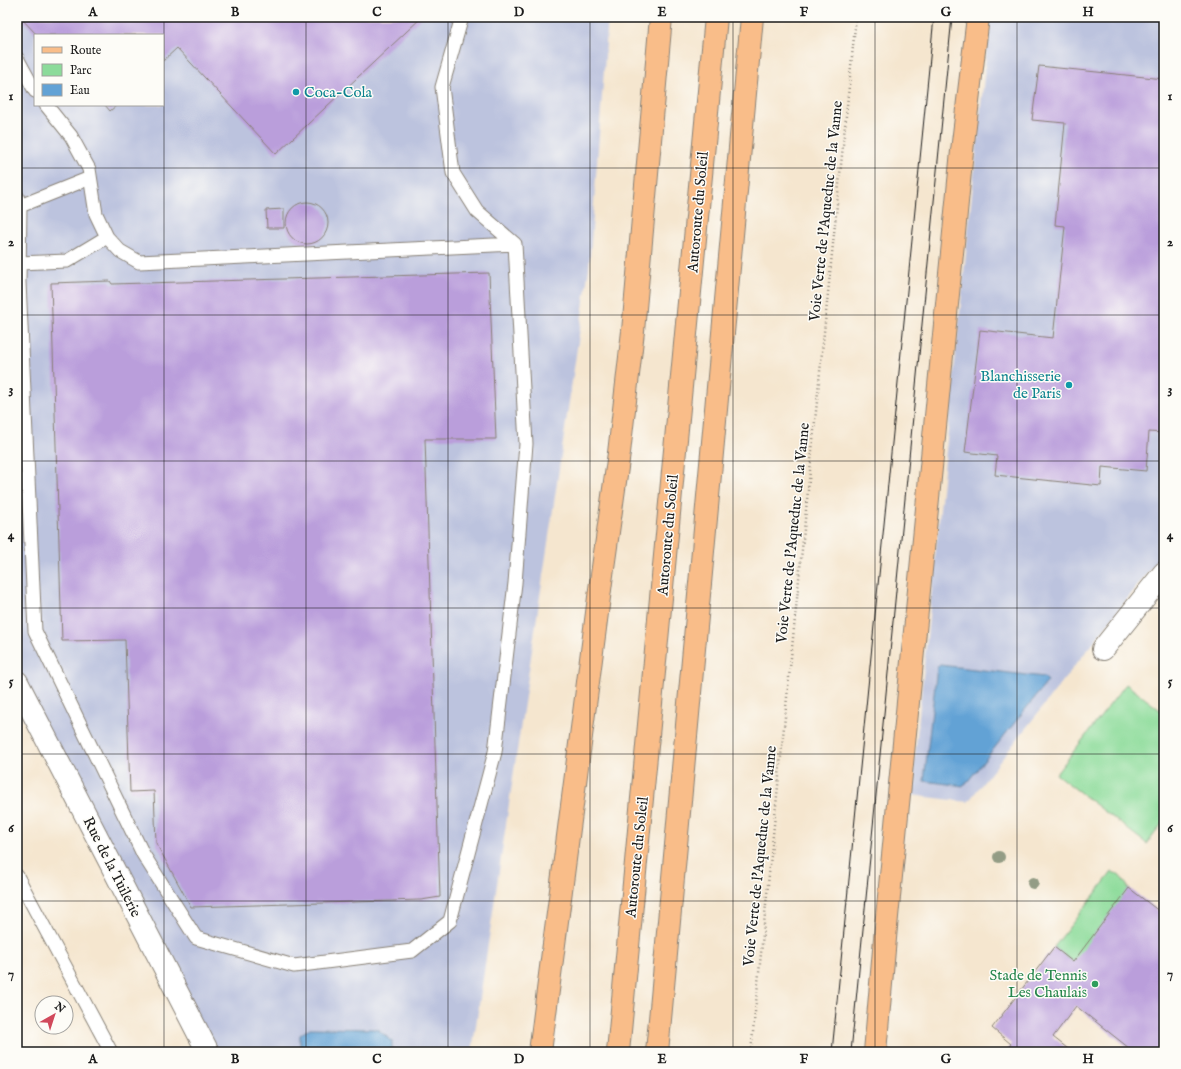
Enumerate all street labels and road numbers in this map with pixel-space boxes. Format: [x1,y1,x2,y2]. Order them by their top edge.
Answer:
street label: Voie Verte de l'Aqueduc de la Vanne [805,100,847,323]
street label: Autoroute du Soleil [683,150,713,274]
street label: Voie Verte de l'Aqueduc de la Vanne [772,422,814,645]
street label: Autoroute du Soleil [653,473,683,597]
street label: Voie Verte de l'Aqueduc de la Vanne [739,745,781,968]
street label: Autoroute du Soleil [621,795,653,919]
street label: Rue de la Tuilerie [79,814,145,920]

